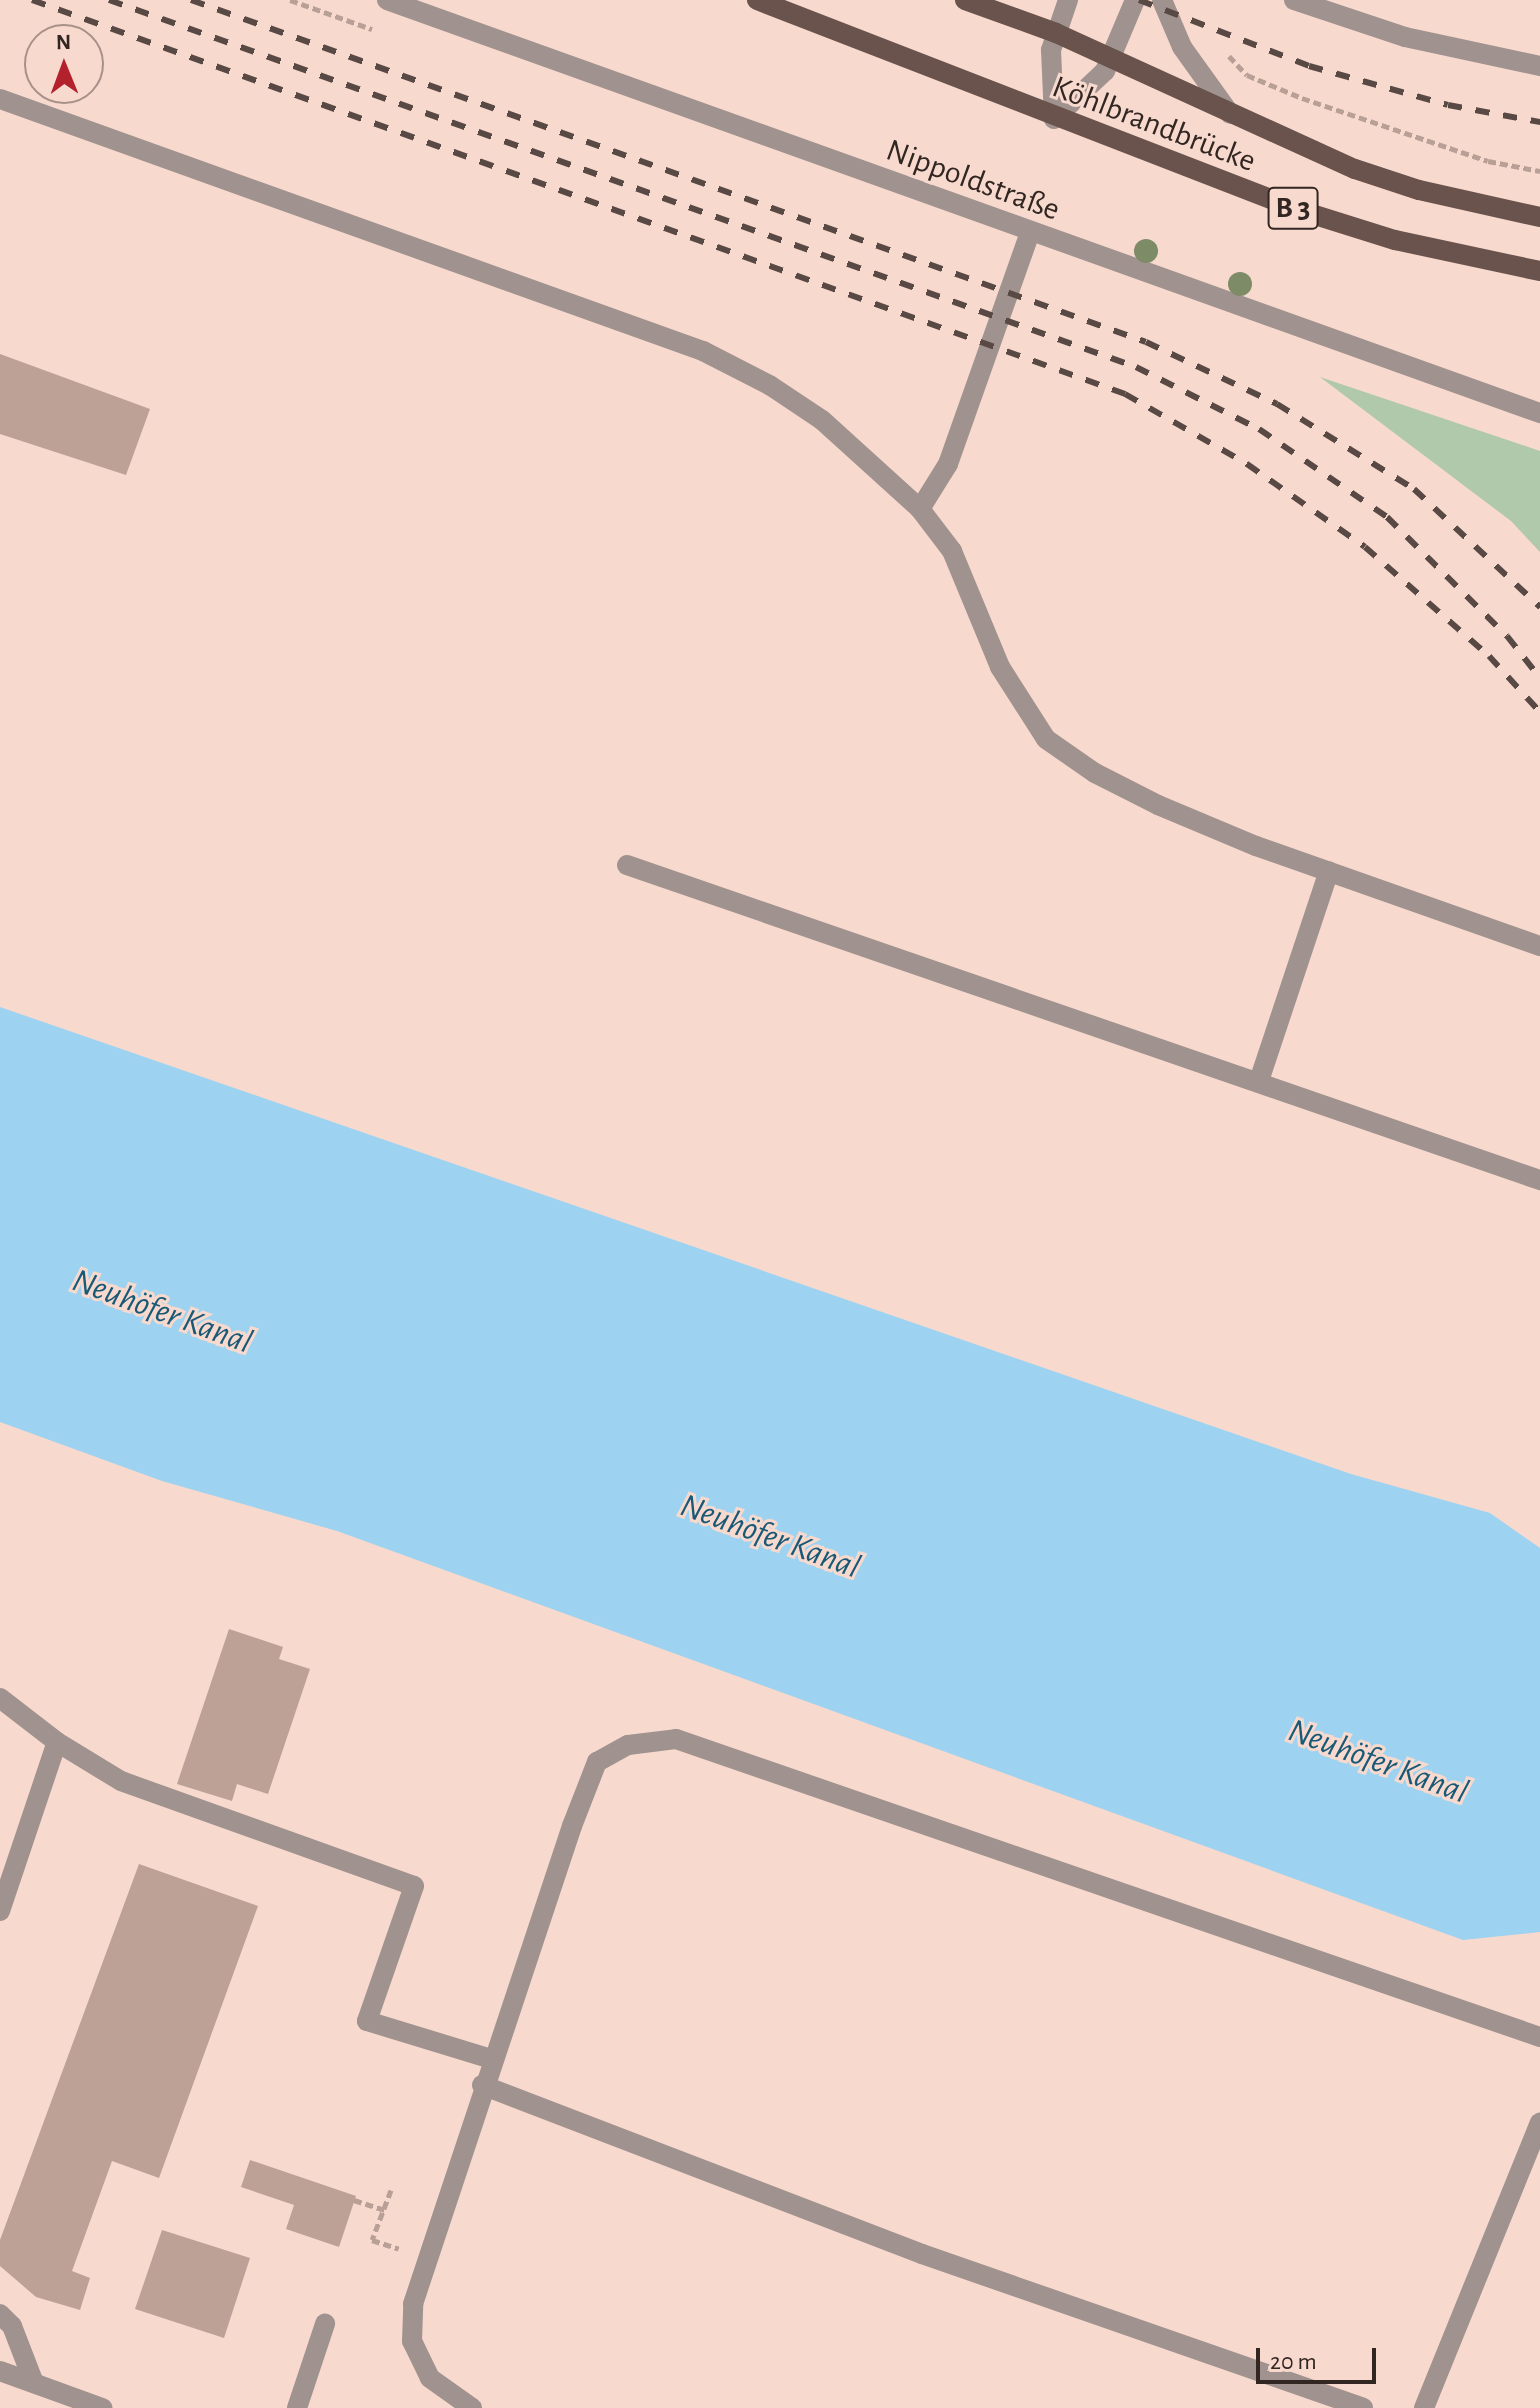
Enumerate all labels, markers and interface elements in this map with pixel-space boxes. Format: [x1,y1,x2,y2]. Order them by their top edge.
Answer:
north arrow [24,24,104,104]
text: N [56,31,71,53]
street label: Köhlbrandbrücke [1047,68,1261,180]
street label: Nippoldstraße [881,131,1065,229]
road number: B 3 [1267,182,1319,234]
water label: Neuhöfer Kanal [66,1261,258,1363]
water label: Neuhöfer Kanal [674,1486,866,1588]
water label: Neuhöfer Kanal [1282,1711,1474,1813]
scale bar [1260,2332,1380,2382]
text: 20 m [1270,2350,1317,2374]

